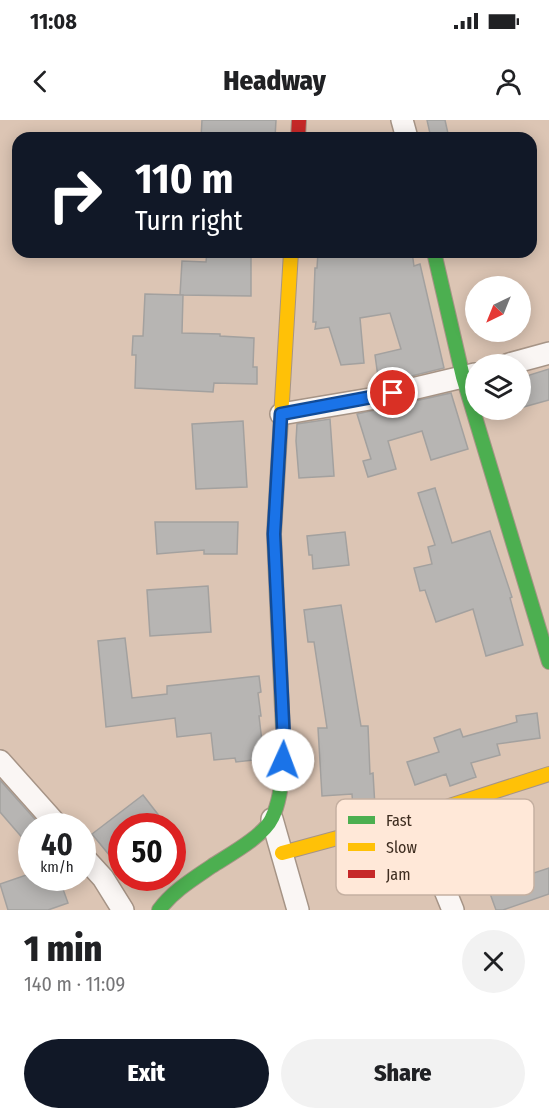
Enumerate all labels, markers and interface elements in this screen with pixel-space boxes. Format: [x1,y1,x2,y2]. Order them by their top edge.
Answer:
text: 11:08 [30,8,77,35]
icon: back [24,65,57,98]
text: Headway [223,65,326,97]
icon: person [492,65,525,98]
text: 110 m [135,154,234,204]
icon: right [36,156,114,234]
text: Turn right [135,205,243,237]
north arrow [465,276,531,342]
map controls [465,276,531,420]
button: layers [465,354,531,420]
pin [367,367,418,418]
icon: arrive [376,376,409,409]
position arrow [251,728,315,792]
legend [336,799,534,895]
text: Fast [386,811,413,830]
speed limit sign: 50 [108,813,186,891]
text: 40 [41,827,73,863]
text: Slow [386,838,417,857]
text: km/h [40,858,74,876]
text: Jam [386,865,411,884]
text: 1 min [24,927,102,971]
button: close [462,930,525,993]
text: 140 m · 11:09 [24,972,125,996]
button: Exit [24,1039,269,1108]
button: Share [281,1039,525,1108]

